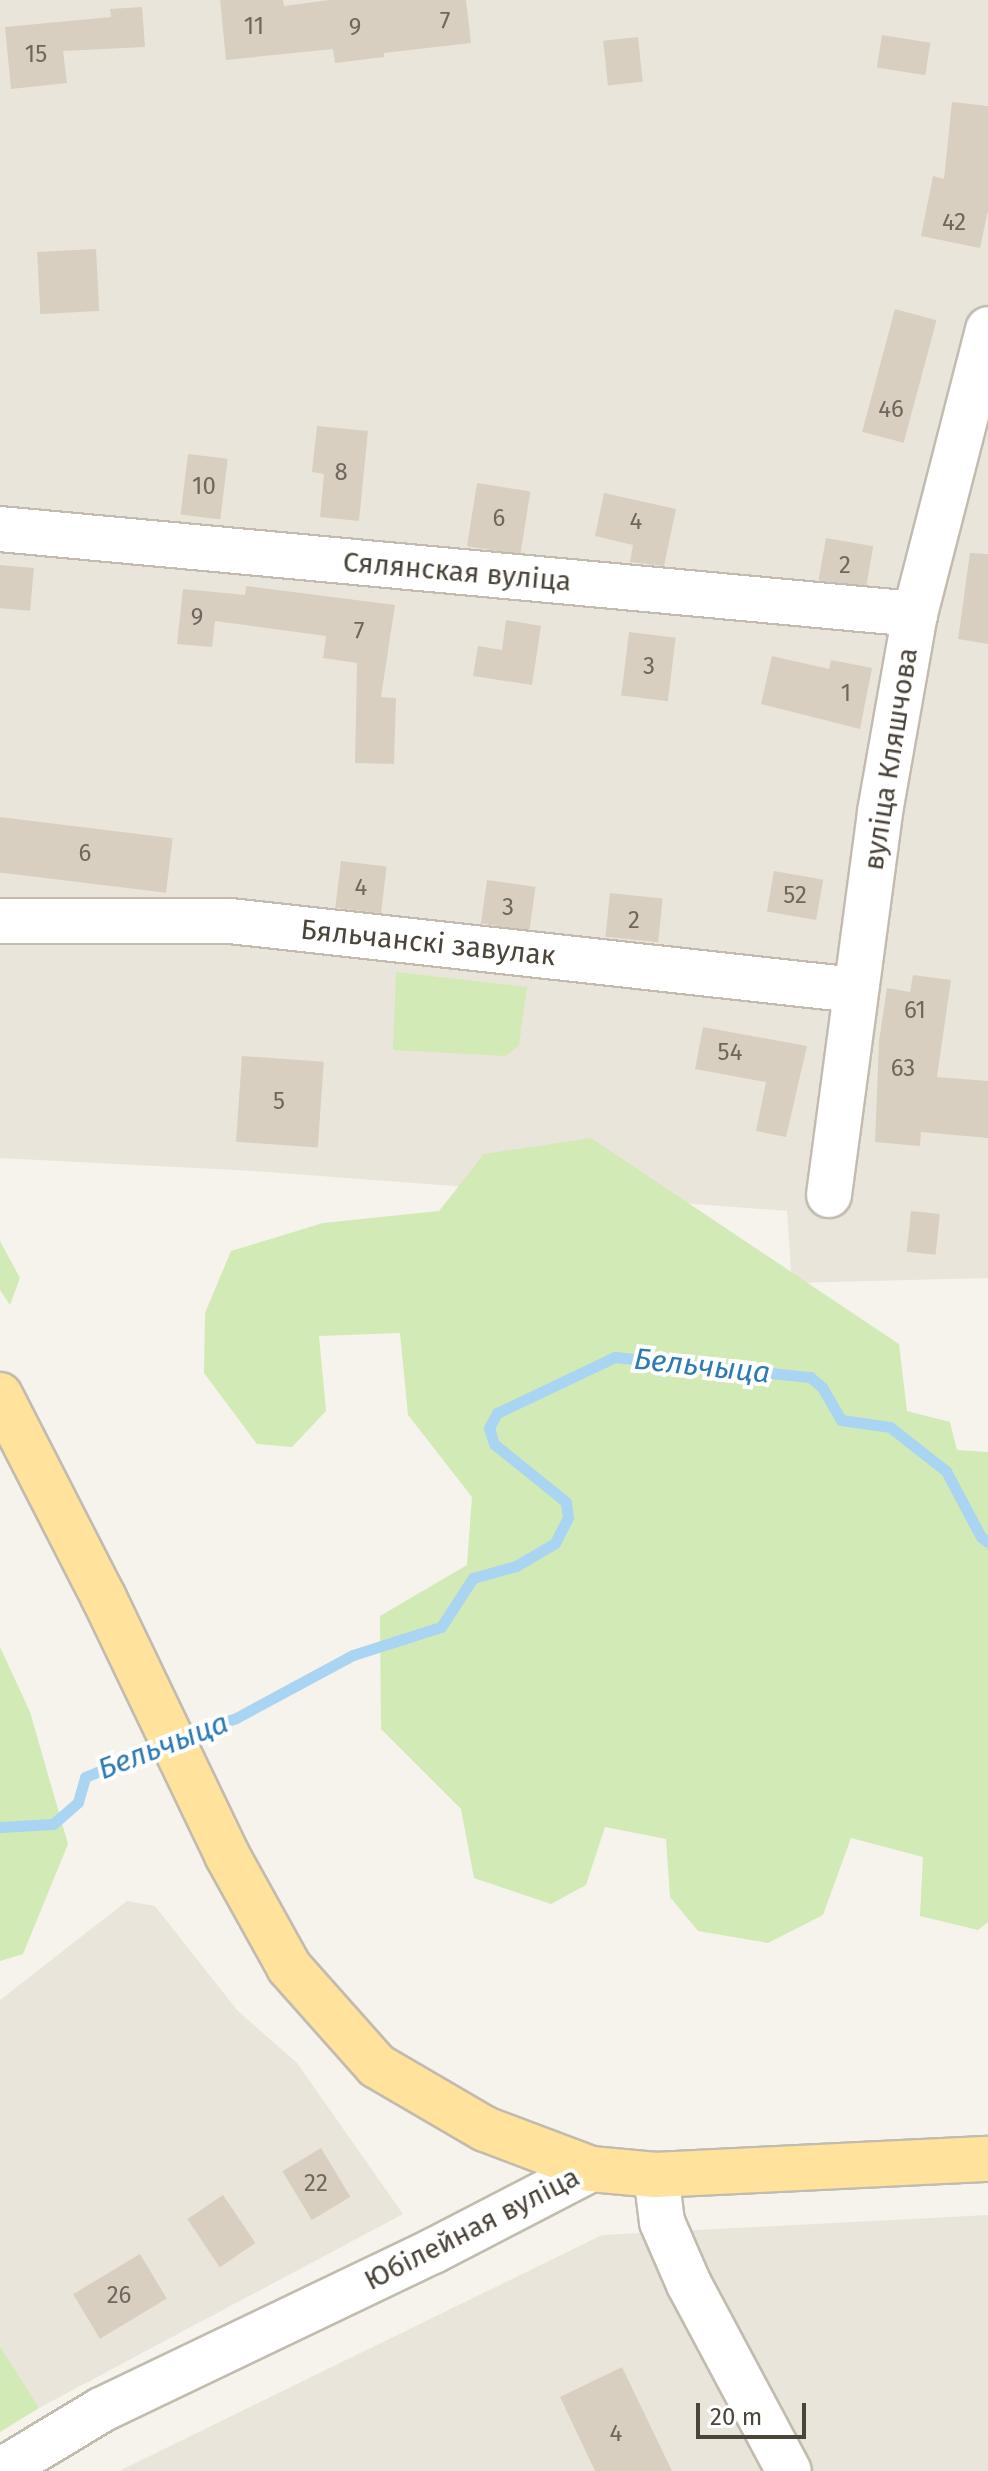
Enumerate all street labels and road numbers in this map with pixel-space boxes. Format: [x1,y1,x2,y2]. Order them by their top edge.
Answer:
street label: Сялянская вуліца [342,545,572,599]
street label: вуліца Кляшчова [857,645,925,873]
street label: Бяльчанскі завулак [299,913,557,973]
street label: Юбілейная вуліца [359,2160,585,2298]

